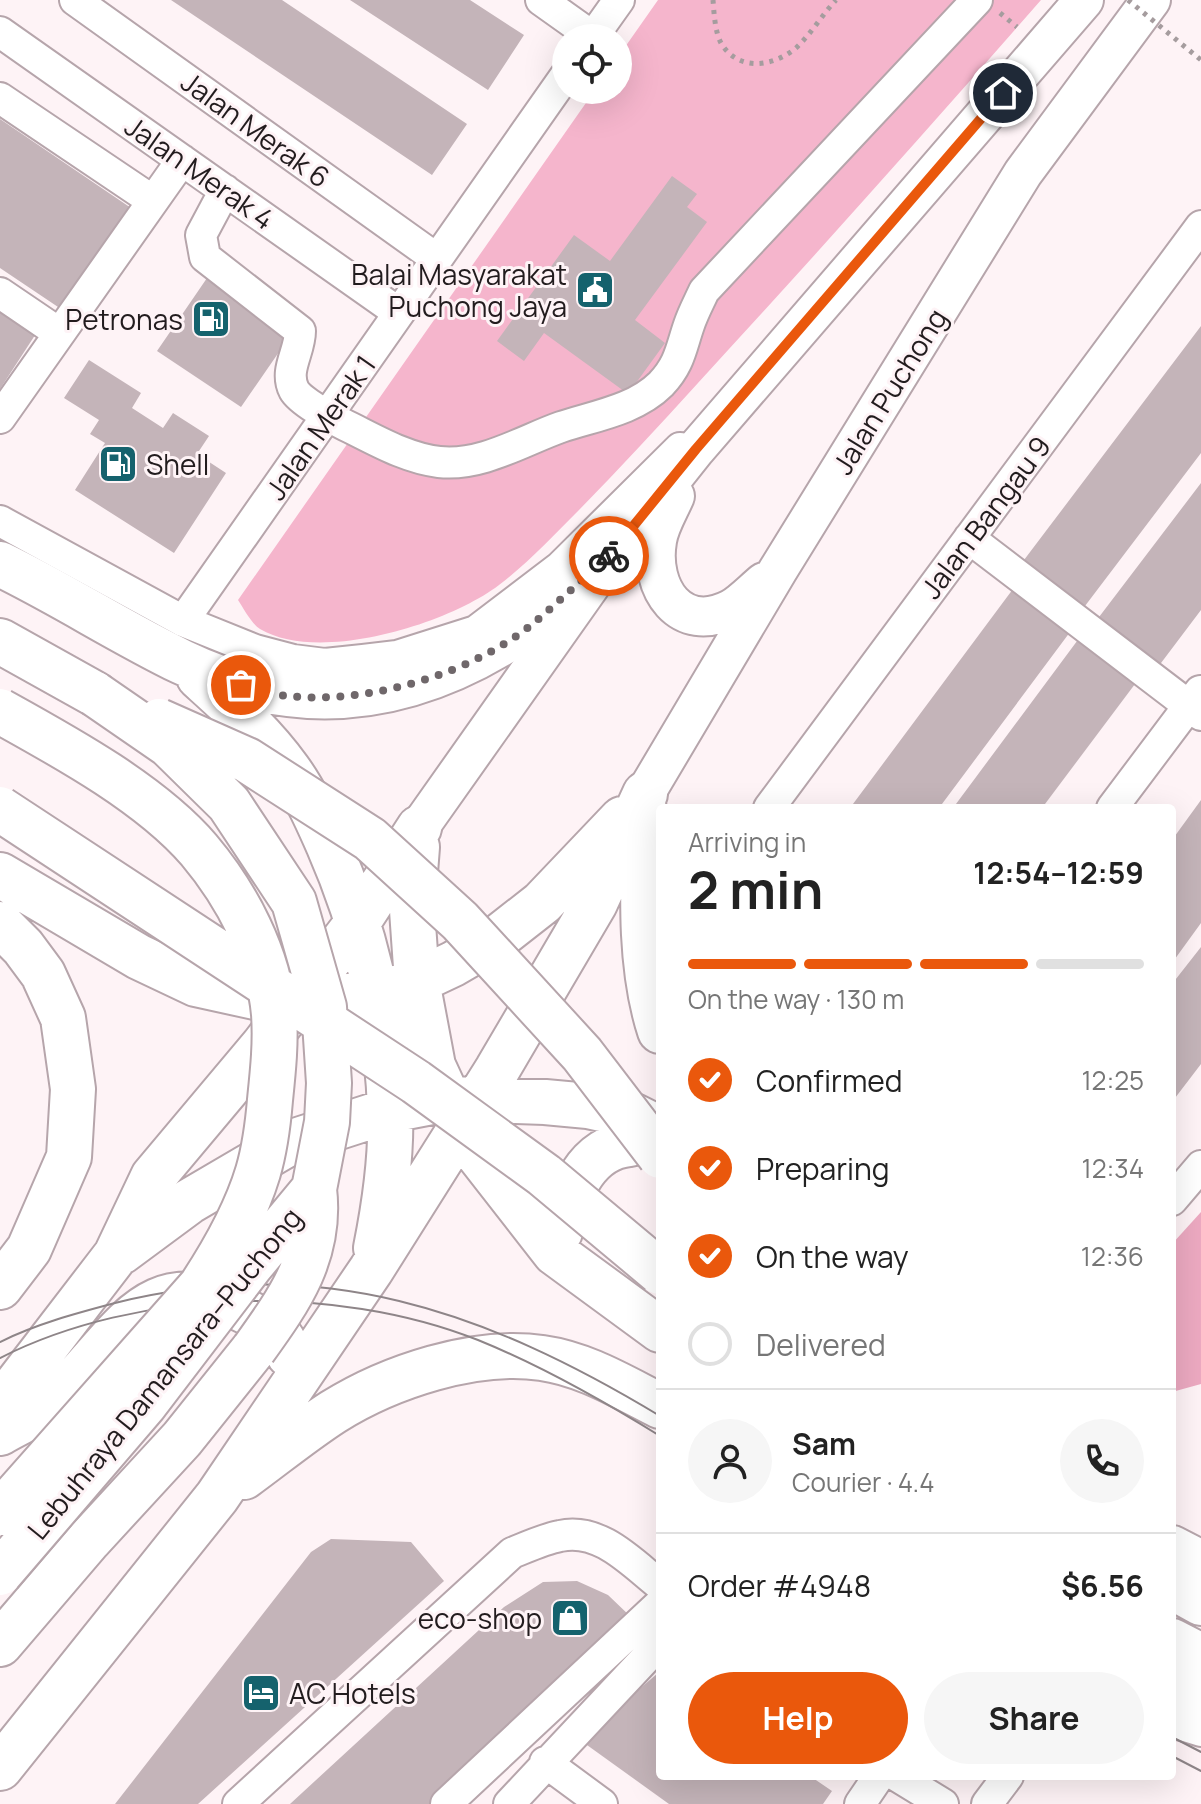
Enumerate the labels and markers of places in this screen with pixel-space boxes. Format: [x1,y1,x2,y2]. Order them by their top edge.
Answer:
pin [969,59,1037,127]
place label: Balai Masyarakat Puchong Jaya [351,255,567,325]
public building icon: Balai Masyarakat Puchong Jaya [574,269,616,311]
fuel station icon: Petronas [190,298,232,340]
place label: Petronas [65,300,183,338]
fuel station icon: Shell [97,443,139,485]
place label: Shell [146,445,209,483]
pin [207,651,275,719]
shop icon: eco-shop [549,1597,591,1639]
place label: eco-shop [418,1599,542,1637]
hotel icon: AC Hotels [240,1672,282,1714]
place label: AC Hotels [289,1674,416,1712]

